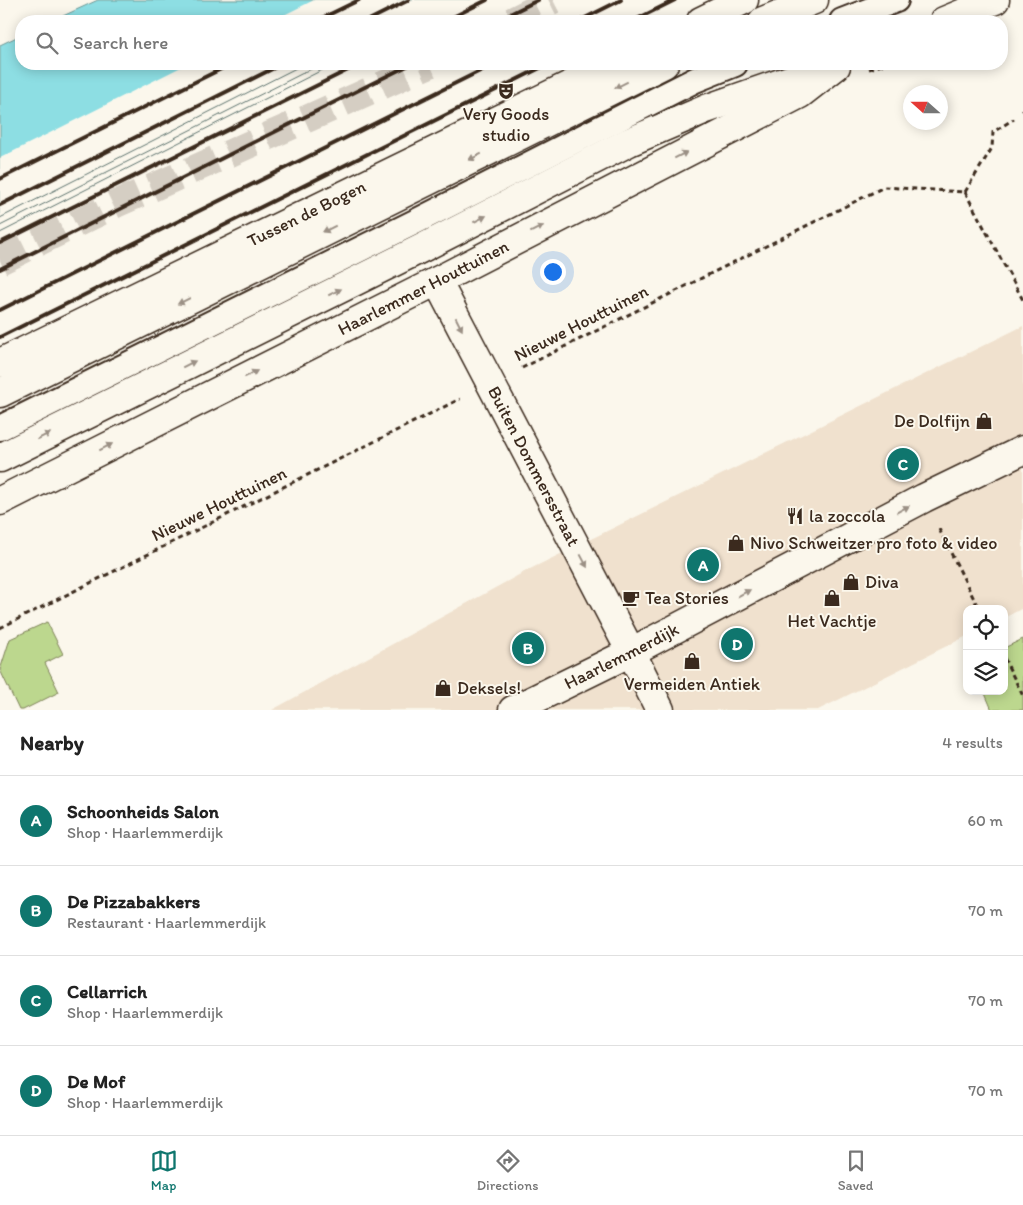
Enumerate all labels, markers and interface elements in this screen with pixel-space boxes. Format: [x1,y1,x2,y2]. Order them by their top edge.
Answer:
search box [15,15,1008,70]
icon: search [33,29,61,57]
text: Search here [73,31,168,54]
theatre icon: Very Goods studio [496,81,516,101]
one-way arrow [614,81,628,89]
north arrow [903,85,948,130]
place label: Very Goods studio [463,103,549,146]
one-way arrow [674,151,688,159]
one-way arrow [468,154,482,162]
street label: Tussen de Bogen [244,175,369,252]
one-way arrow [473,215,487,223]
one-way arrow [322,225,337,234]
one-way arrow [529,225,544,233]
street label: Haarlemmer Houttuinen [334,235,513,340]
your location [540,259,566,285]
street label: Nieuwe Houttuinen [510,280,652,366]
one-way arrow [328,288,342,296]
one-way arrow [177,298,191,306]
one-way arrow [455,317,463,331]
one-way arrow [182,360,196,368]
one-way arrow [244,370,258,378]
street label: Buiten Dommersstraat [483,382,585,550]
place label: De Dolfijn [894,410,970,432]
shop icon: De Dolfijn [974,411,994,431]
one-way arrow [36,432,51,440]
one-way arrow [99,443,113,451]
pin: C [887,445,919,483]
street label: Nieuwe Houttuinen [148,462,291,546]
place label: la zoccola [809,505,886,527]
one-way arrow [896,505,910,513]
restaurant icon: la zoccola [785,506,805,526]
place label: Nivo Schweitzer pro foto & video [750,532,997,554]
shop icon: Nivo Schweitzer pro foto & video [726,533,746,553]
pin: A [687,546,719,584]
one-way arrow [580,554,588,568]
place label: Diva [865,571,899,593]
shop icon: Diva [841,572,861,592]
place label: Tea Stories [645,587,729,609]
cafe icon: Tea Stories [621,588,641,608]
shop icon: Het Vachtje [822,588,842,608]
one-way arrow [736,589,751,597]
map controls [963,605,1008,695]
button: locate [963,605,1008,650]
place label: Het Vachtje [788,610,876,632]
street label: Haarlemmerdijk [560,618,682,694]
pin: D [721,625,753,663]
pin: B [512,629,544,667]
button: layers [963,650,1008,695]
shop icon: Vermeiden Antiek [682,651,702,671]
place label: Vermeiden Antiek [624,673,761,695]
place label: Deksels! [457,677,521,699]
shop icon: Deksels! [433,678,453,698]
text: Nearby [20,730,84,755]
text: 4 results [942,733,1003,752]
text: Schoonheids Salon [67,800,219,823]
text: A [31,811,41,830]
text: 60 m [968,811,1003,830]
text: Shop · Haarlemmerdijk [67,823,223,842]
text: De Pizzabakkers [67,890,200,913]
text: B [31,901,41,920]
text: 70 m [968,901,1003,920]
text: Restaurant · Haarlemmerdijk [67,913,266,932]
text: Cellarrich [67,980,147,1003]
text: C [31,991,41,1010]
text: 70 m [968,991,1003,1010]
text: Shop · Haarlemmerdijk [67,1003,223,1022]
text: De Mof [67,1070,125,1093]
text: D [31,1081,41,1100]
text: 70 m [968,1081,1003,1100]
text: Shop · Haarlemmerdijk [67,1093,223,1112]
tab: Map [150,1147,178,1194]
tab: Directions [477,1147,538,1194]
tab: Saved [838,1147,873,1194]

